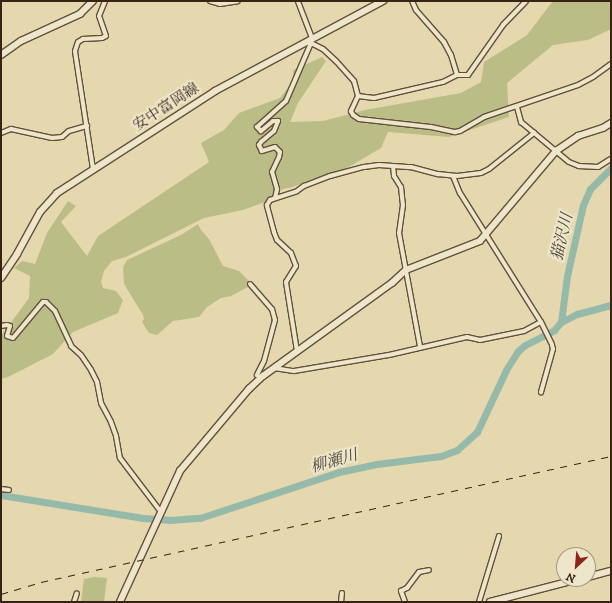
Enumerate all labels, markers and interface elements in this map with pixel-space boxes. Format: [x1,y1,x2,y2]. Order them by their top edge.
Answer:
street label: 安中富岡線 [130,79,202,135]
water label: 猫沢川 [547,211,577,263]
water label: 柳瀬川 [308,445,360,477]
north arrow [556,547,596,587]
text: N [564,569,578,585]

